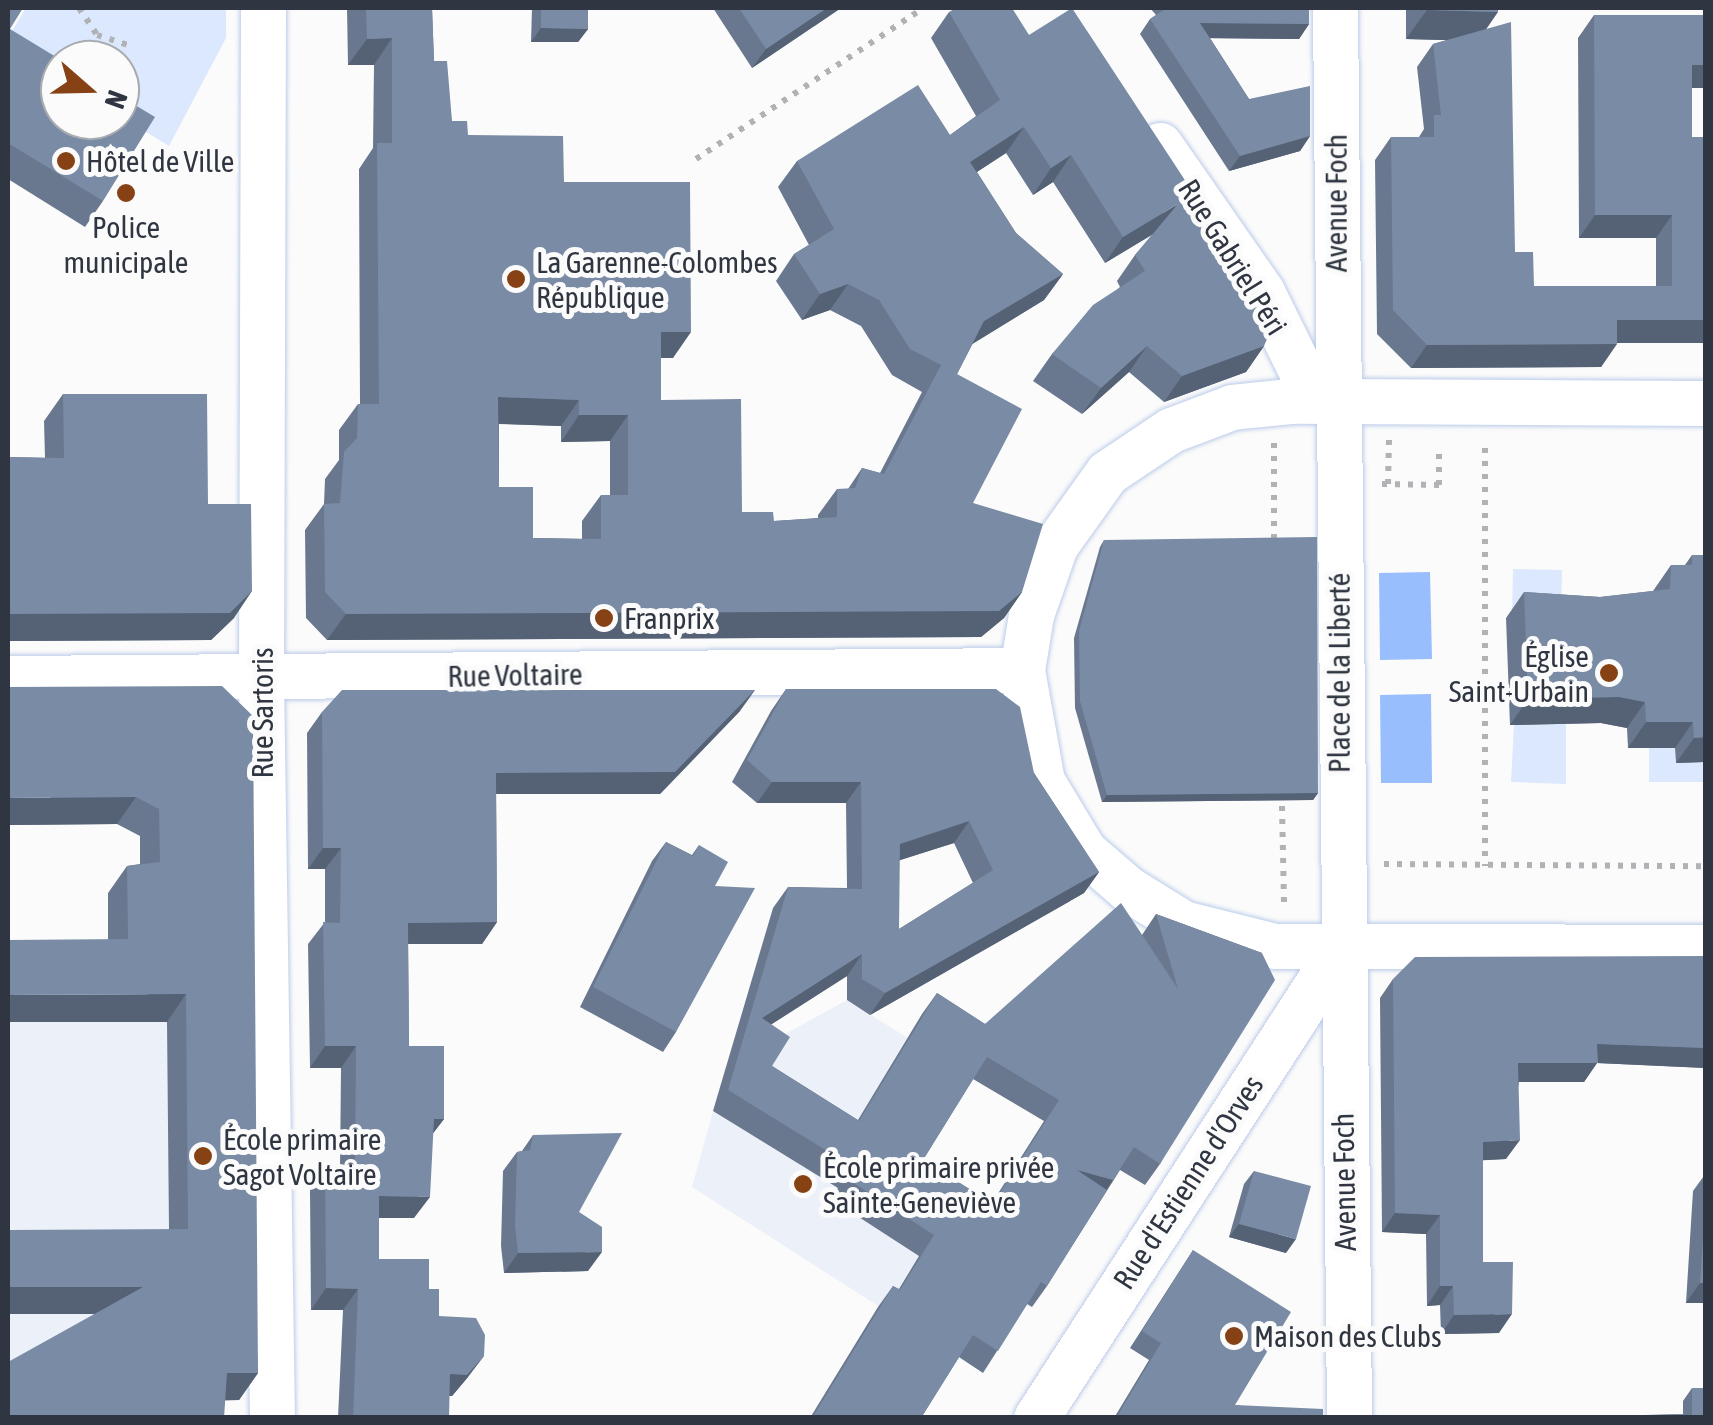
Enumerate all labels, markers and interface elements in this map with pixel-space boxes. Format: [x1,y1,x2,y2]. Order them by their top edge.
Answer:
north arrow [40,40,140,140]
text: N [98,86,134,113]
street label: Avenue Foch [1318,134,1354,272]
place label: Hôtel de Ville [86,143,234,179]
marker: Hôtel de Ville [55,150,77,172]
street label: Rue Gabriel Péri [1171,173,1295,341]
marker: Police municipale [115,182,137,204]
place label: Police municipale [64,209,188,280]
place label: La Garenne-Colombes République [536,244,778,314]
marker: La Garenne-Colombes République [505,268,527,290]
street label: Place de la Liberté [1321,573,1357,773]
place label: Franprix [624,600,714,636]
marker: Franprix [593,607,615,629]
place label: Église Saint-Urbain [1449,638,1589,708]
street label: Rue Sartoris [244,647,280,779]
street label: Rue Voltaire [447,656,583,694]
marker: Église Saint-Urbain [1598,662,1620,684]
street label: Rue d'Estienne d'Orves [1106,1068,1270,1296]
street label: Avenue Foch [1325,1113,1363,1251]
place label: École primaire Sagot Voltaire [223,1121,381,1192]
marker: École primaire Sagot Voltaire [192,1145,214,1167]
place label: École primaire privée Sainte-Geneviève [823,1149,1054,1220]
marker: École primaire privée Sainte-Geneviève [792,1173,814,1195]
place label: Maison des Clubs [1254,1318,1442,1354]
marker: Maison des Clubs [1223,1325,1245,1347]

